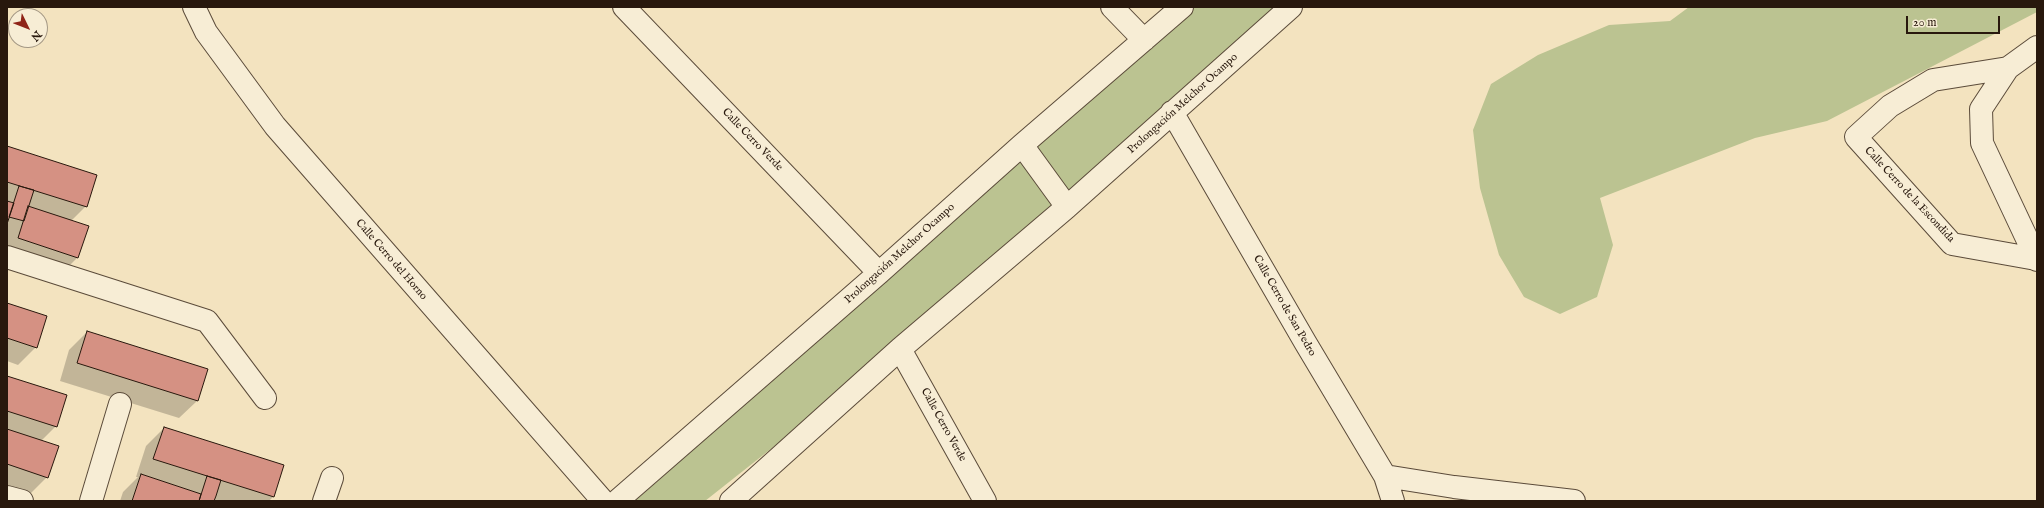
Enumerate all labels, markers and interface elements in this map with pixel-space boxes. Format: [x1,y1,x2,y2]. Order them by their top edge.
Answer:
north arrow [8,8,48,48]
scale bar [1908,8,2002,34]
text: 20 m [1913,15,1936,30]
text: N [28,27,44,44]
street label: Prolongación Melchor Ocampo [1125,51,1241,157]
street label: Calle Cerro Verde [719,106,785,174]
street label: Calle Cerro de la Escondida [1861,144,1957,246]
street label: Prolongación Melchor Ocampo [842,201,958,307]
street label: Calle Cerro del Horno [352,217,430,303]
street label: Calle Cerro de San Pedro [1250,253,1318,359]
street label: Calle Cerro Verde [917,386,969,464]

